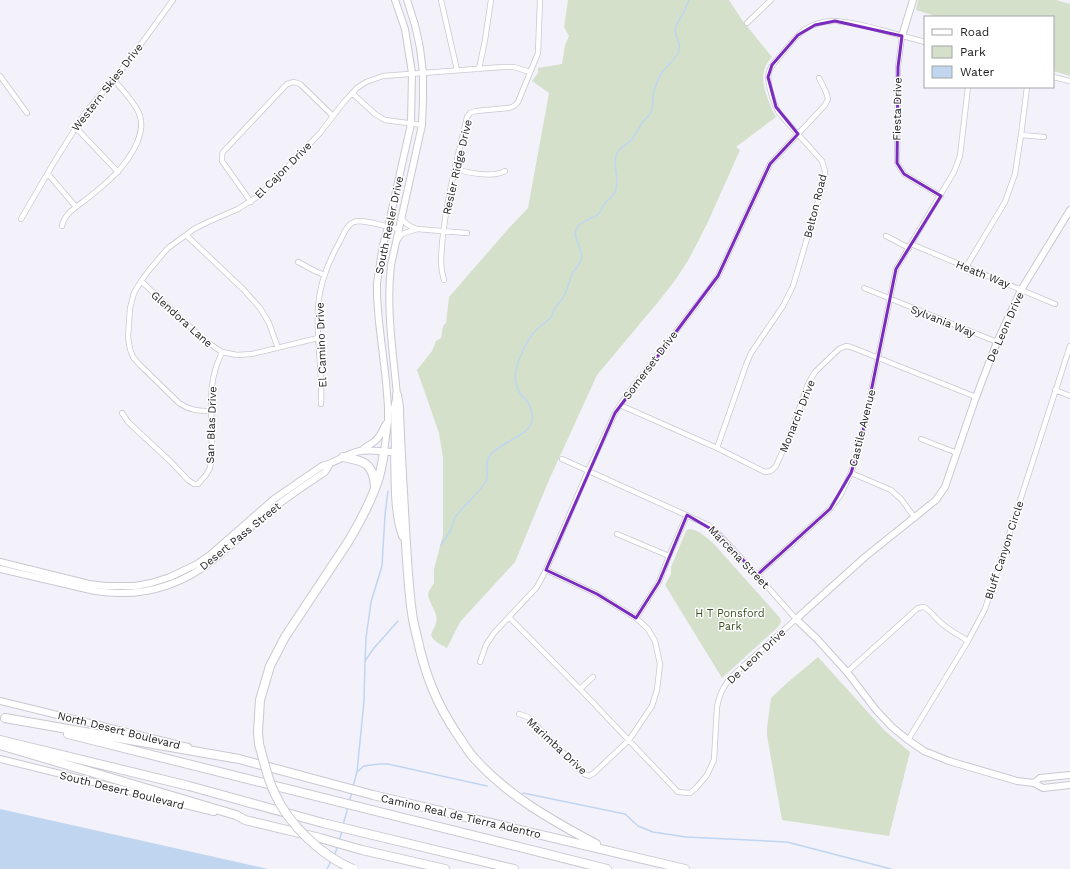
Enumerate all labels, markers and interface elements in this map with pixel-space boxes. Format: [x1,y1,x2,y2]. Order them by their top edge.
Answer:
legend [924,16,1054,88]
text: Road [960,25,989,39]
street label: Western Skies Drive [69,41,146,134]
text: Park [960,45,986,59]
text: Water [960,65,995,79]
street label: Fiesta Drive [890,77,905,141]
street label: Resler Ridge Drive [440,118,475,216]
street label: El Cajon Drive [252,139,314,201]
street label: Belton Road [801,173,830,239]
street label: South Resler Drive [373,175,406,275]
street label: Heath Way [954,258,1012,291]
street label: Glendora Lane [148,288,215,350]
street label: De Leon Drive [984,290,1027,364]
street label: El Camino Drive [314,302,329,388]
street label: Sylvania Way [909,303,977,340]
street label: Somerset Drive [620,328,680,402]
street label: Monarch Drive [777,378,818,454]
street label: San Blas Drive [204,386,219,464]
street label: Castile Avenue [847,388,878,468]
street label: Bluff Canyon Circle [982,499,1027,601]
street label: Desert Pass Street [197,500,284,573]
street label: Marcena Street [705,523,772,592]
park label: H T Ponsford Park [695,607,765,633]
street label: De Leon Drive [724,626,788,687]
street label: North Desert Boulevard [56,709,182,752]
street label: Marimba Drive [524,715,589,778]
street label: South Desert Boulevard [58,769,185,812]
street label: Camino Real de Tierra Adentro [380,792,542,841]

